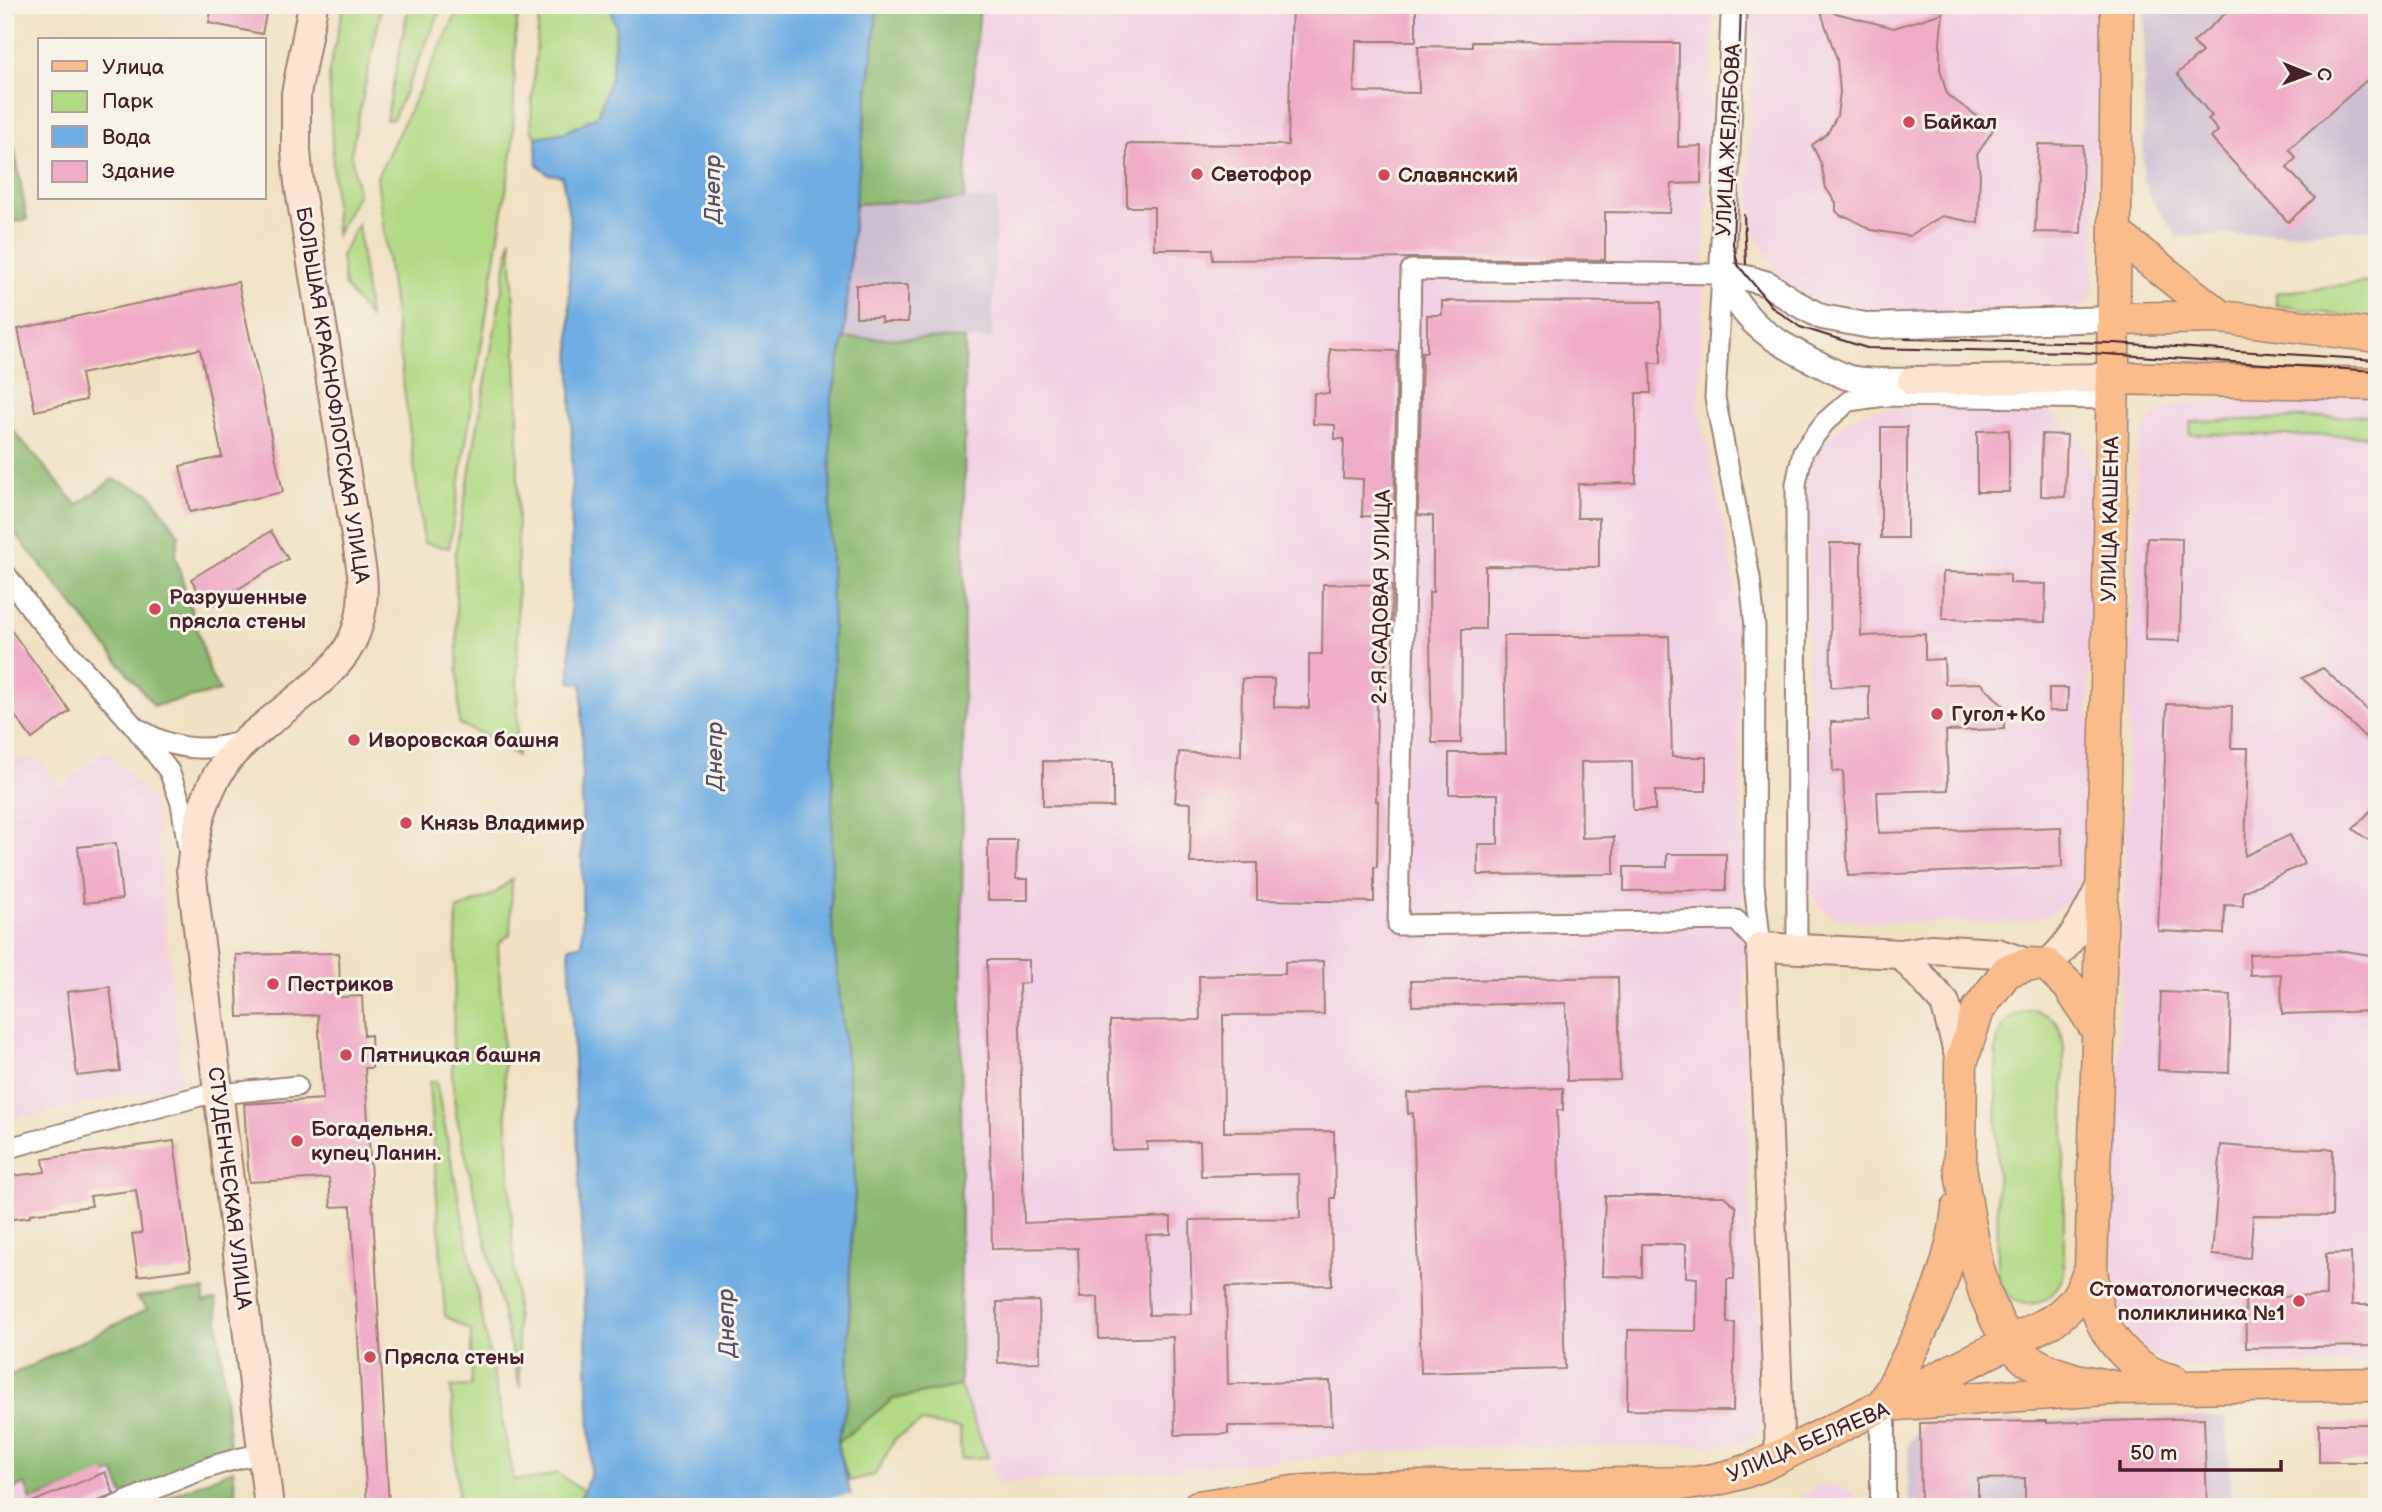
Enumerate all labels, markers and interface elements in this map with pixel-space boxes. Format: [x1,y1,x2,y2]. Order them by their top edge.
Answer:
legend [38,38,266,200]
north arrow [2274,38,2344,108]
street label: УЛИЦА ЖЕЛЯБОВА [1711,43,1746,237]
text: Улица [102,55,165,80]
text: С [2312,67,2335,81]
text: Парк [102,89,153,114]
place label: Байкал [1923,110,1997,135]
marker: Байкал [1901,114,1917,130]
text: Вода [102,125,151,150]
water label: Днепр [699,155,727,225]
text: Здание [102,159,175,184]
place label: Светофор [1211,162,1312,187]
place label: Славянский [1398,163,1518,188]
marker: Светофор [1189,166,1205,182]
marker: Славянский [1376,167,1392,183]
street label: БОЛЬШАЯ КРАСНОФЛОТСКАЯ УЛИЦА [290,205,375,585]
street label: УЛИЦА КАШЕНА [2097,436,2124,602]
street label: 2-Я САДОВАЯ УЛИЦА [1367,489,1396,705]
place label: Разрушенные прясла стены [169,585,307,634]
marker: Разрушенные прясла стены [147,601,163,617]
place label: Гугол+Ко [1951,702,2046,727]
marker: Гугол+Ко [1929,706,1945,722]
water label: Днепр [701,722,729,792]
place label: Иворовская башня [368,728,559,753]
marker: Иворовская башня [346,732,362,748]
place label: Князь Владимир [420,811,585,836]
marker: Князь Владимир [398,815,414,831]
place label: Пестриков [287,972,394,997]
marker: Пестриков [265,976,281,992]
place label: Пятницкая башня [360,1043,541,1068]
marker: Пятницкая башня [338,1047,354,1063]
street label: СТУДЕНЧЕСКАЯ УЛИЦА [202,1065,257,1311]
place label: Богадельня. купец Ланин. [311,1117,441,1166]
marker: Богадельня. купец Ланин. [289,1133,305,1149]
place label: Стоматологическая поликлиника №1 [2089,1277,2285,1326]
water label: Днепр [712,1288,742,1360]
marker: Стоматологическая поликлиника №1 [2291,1293,2307,1309]
place label: Прясла стены [384,1345,525,1370]
marker: Прясла стены [362,1349,378,1365]
street label: УЛИЦА БЕЛЯЕВА [1724,1397,1893,1488]
scale bar [2120,1428,2280,1472]
text: 50 m [2130,1441,2177,1466]

